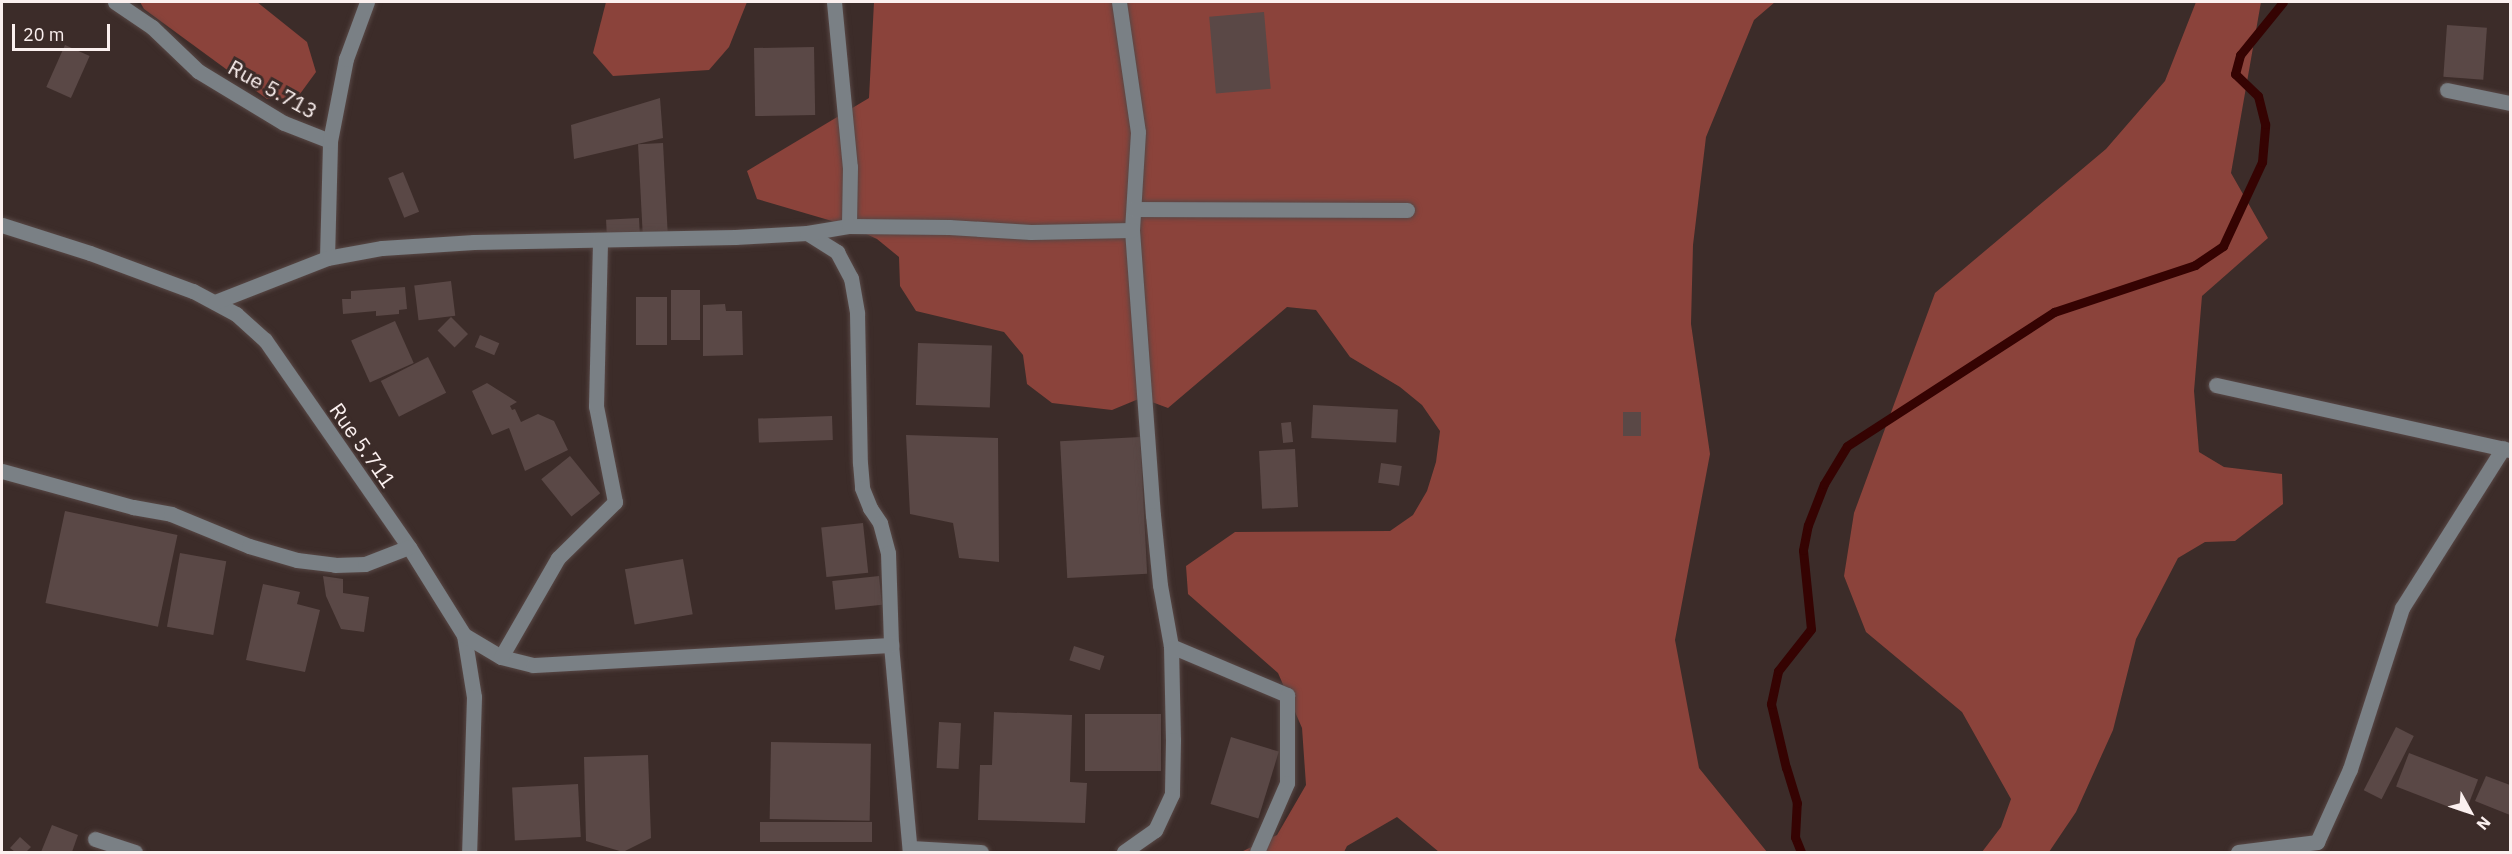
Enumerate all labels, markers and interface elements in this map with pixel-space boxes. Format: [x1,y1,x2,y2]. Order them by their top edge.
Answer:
scale bar [15,12,112,50]
text: 20 m [23,23,65,46]
street label: Rue 5.713 [224,54,322,124]
street label: Rue 5.711 [325,398,401,492]
north arrow [2440,782,2500,842]
text: N [2472,813,2495,834]

